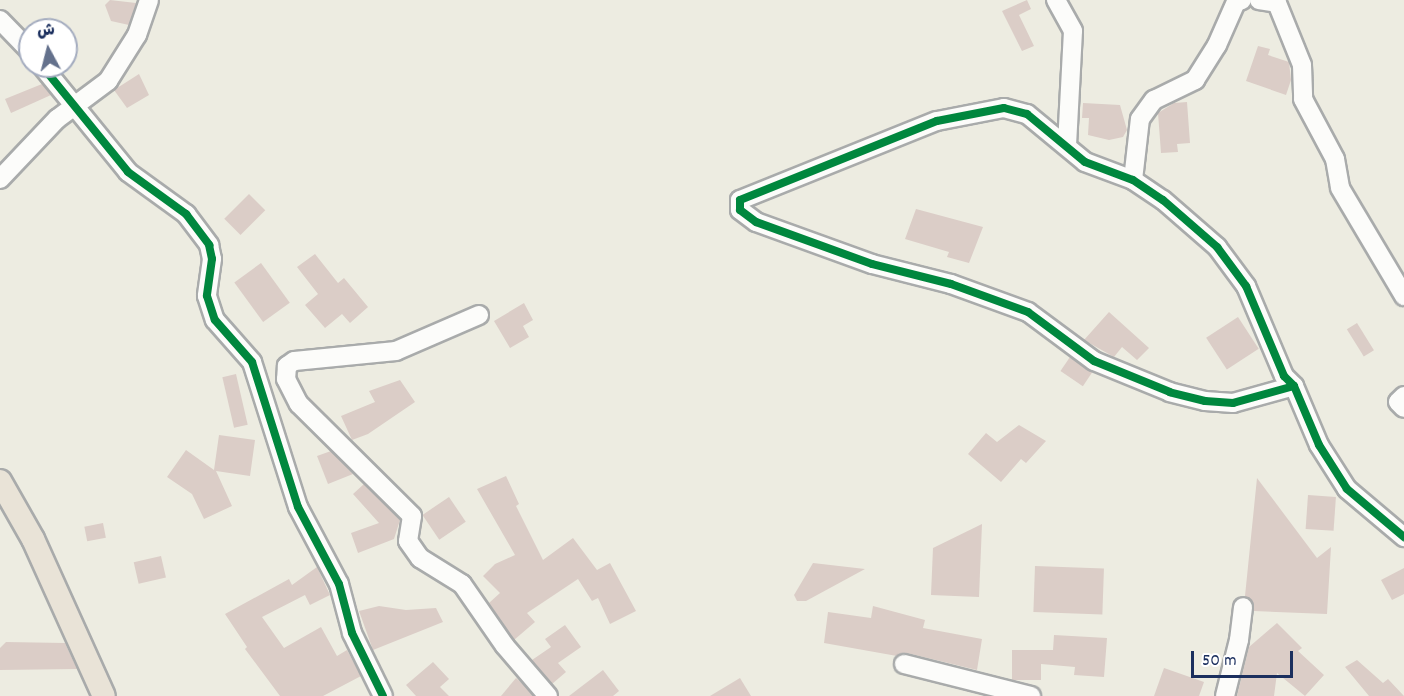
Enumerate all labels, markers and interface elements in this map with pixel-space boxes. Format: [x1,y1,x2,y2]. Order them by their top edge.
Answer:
north arrow [18,18,78,78]
text: ش [36,19,56,44]
scale bar [1194,639,1296,677]
text: 50 m [1202,649,1237,674]

